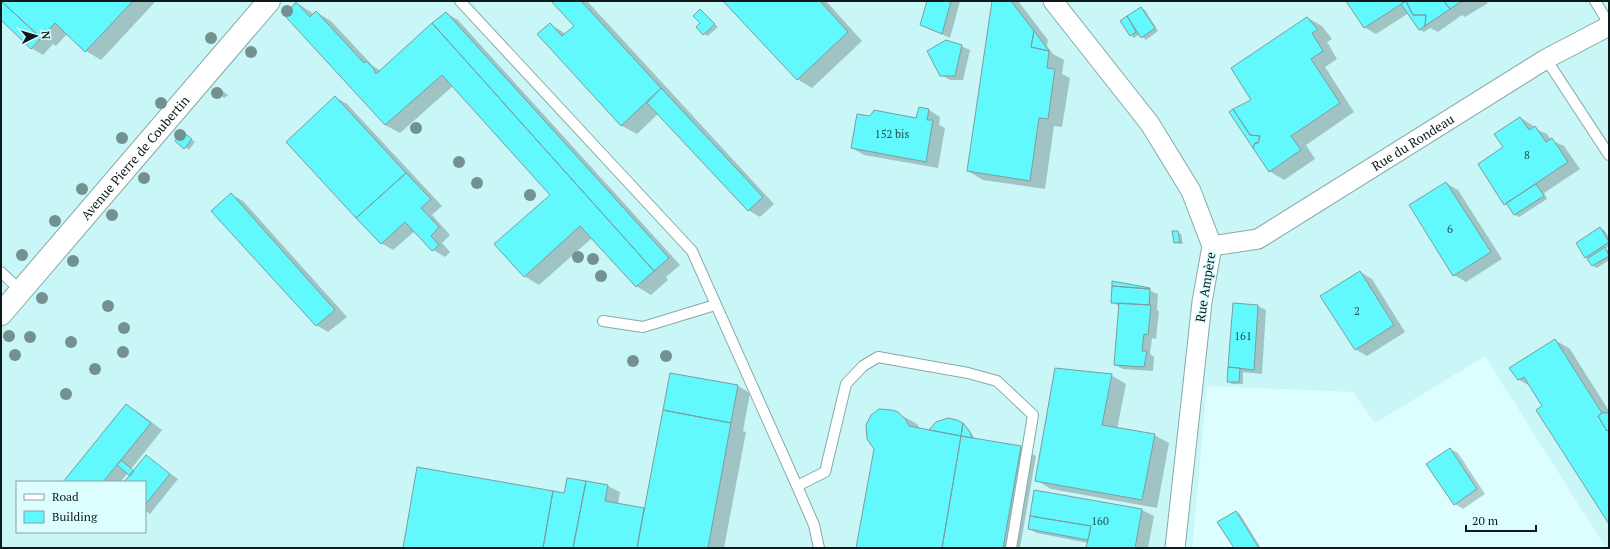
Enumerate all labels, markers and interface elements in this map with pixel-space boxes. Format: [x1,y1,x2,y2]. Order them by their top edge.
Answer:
north arrow [16,16,56,56]
text: N [39,30,53,41]
street label: Avenue Pierre de Coubertin [77,91,194,224]
street label: Rue du Rondeau [1368,109,1458,175]
house number: 152 bis [875,127,909,141]
house number: 8 [1524,148,1530,162]
house number: 6 [1447,222,1453,236]
street label: Rue Ampère [1191,251,1219,323]
house number: 2 [1354,304,1360,318]
house number: 161 [1234,329,1252,343]
legend [16,481,146,533]
text: Road [52,489,79,504]
scale bar [1466,507,1536,533]
text: Building [52,509,98,524]
text: 20 m [1472,513,1499,528]
house number: 160 [1091,514,1109,528]

